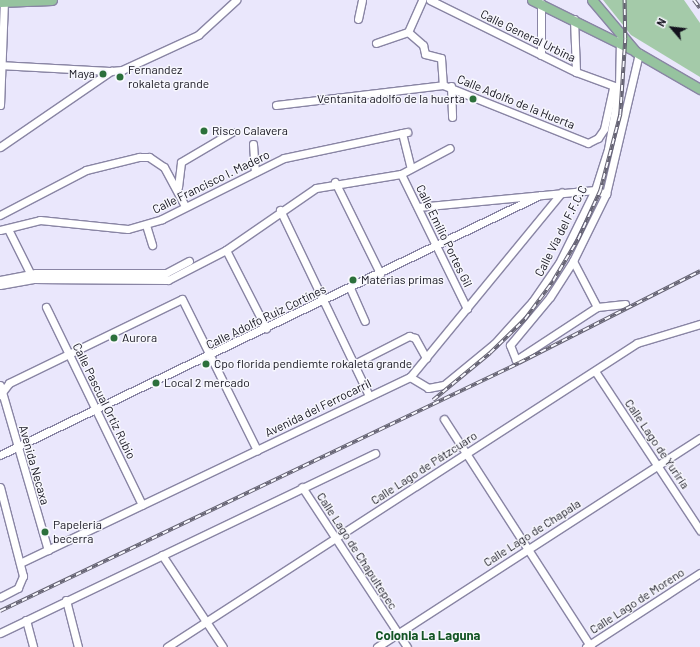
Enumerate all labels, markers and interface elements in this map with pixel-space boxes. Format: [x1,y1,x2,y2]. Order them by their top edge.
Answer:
street label: Calle General Urbina [478,7,578,65]
north arrow [652,8,692,48]
text: N [654,16,668,28]
place label: Fernandez rokaleta grande [128,63,209,91]
place label: Maya [69,67,95,81]
marker: Maya [98,69,108,79]
marker: Fernandez rokaleta grande [115,72,125,82]
street label: Calle Adolfo de la Huerta [455,72,577,132]
place label: Ventanita adolfo de la huerta [317,92,465,106]
marker: Ventanita adolfo de la huerta [468,94,478,104]
place label: Risco Calavera [212,124,288,138]
marker: Risco Calavera [199,126,209,136]
street label: Calle Francisco I. Madero [150,147,272,217]
street label: Calle Emilio Portes Gil [413,182,475,290]
street label: Calle Vía del F.F.C.C [532,183,590,279]
place label: Materias primas [361,273,444,287]
marker: Materias primas [348,275,358,285]
street label: Calle Adolfo Ruiz Cortínes [204,282,328,352]
place label: Aurora [122,331,157,345]
marker: Aurora [109,333,119,343]
street label: Calle Pascual Ortiz Rubio [70,340,138,462]
place label: Cpo florida pendiemte rokaleta grande [214,357,412,371]
marker: Cpo florida pendiemte rokaleta grande [201,359,211,369]
place label: Local 2 mercado [164,376,250,390]
street label: Avenida del Ferrocarril [263,376,373,440]
marker: Local 2 mercado [151,378,161,388]
street label: Calle Lago de Yuriria [622,396,692,492]
street label: Avenida Necaxa [16,424,52,506]
street label: Calle Lago de Pátzcuaro [368,428,480,508]
street label: Calle Lago de Chapultepec [314,490,400,612]
street label: Calle Lago de Chapala [481,496,583,570]
place label: Papeleria becerra [53,518,102,546]
marker: Papeleria becerra [40,527,50,537]
street label: Calle Lago de Moreno [587,565,687,637]
district label: Colonia La Laguna [376,627,480,643]

